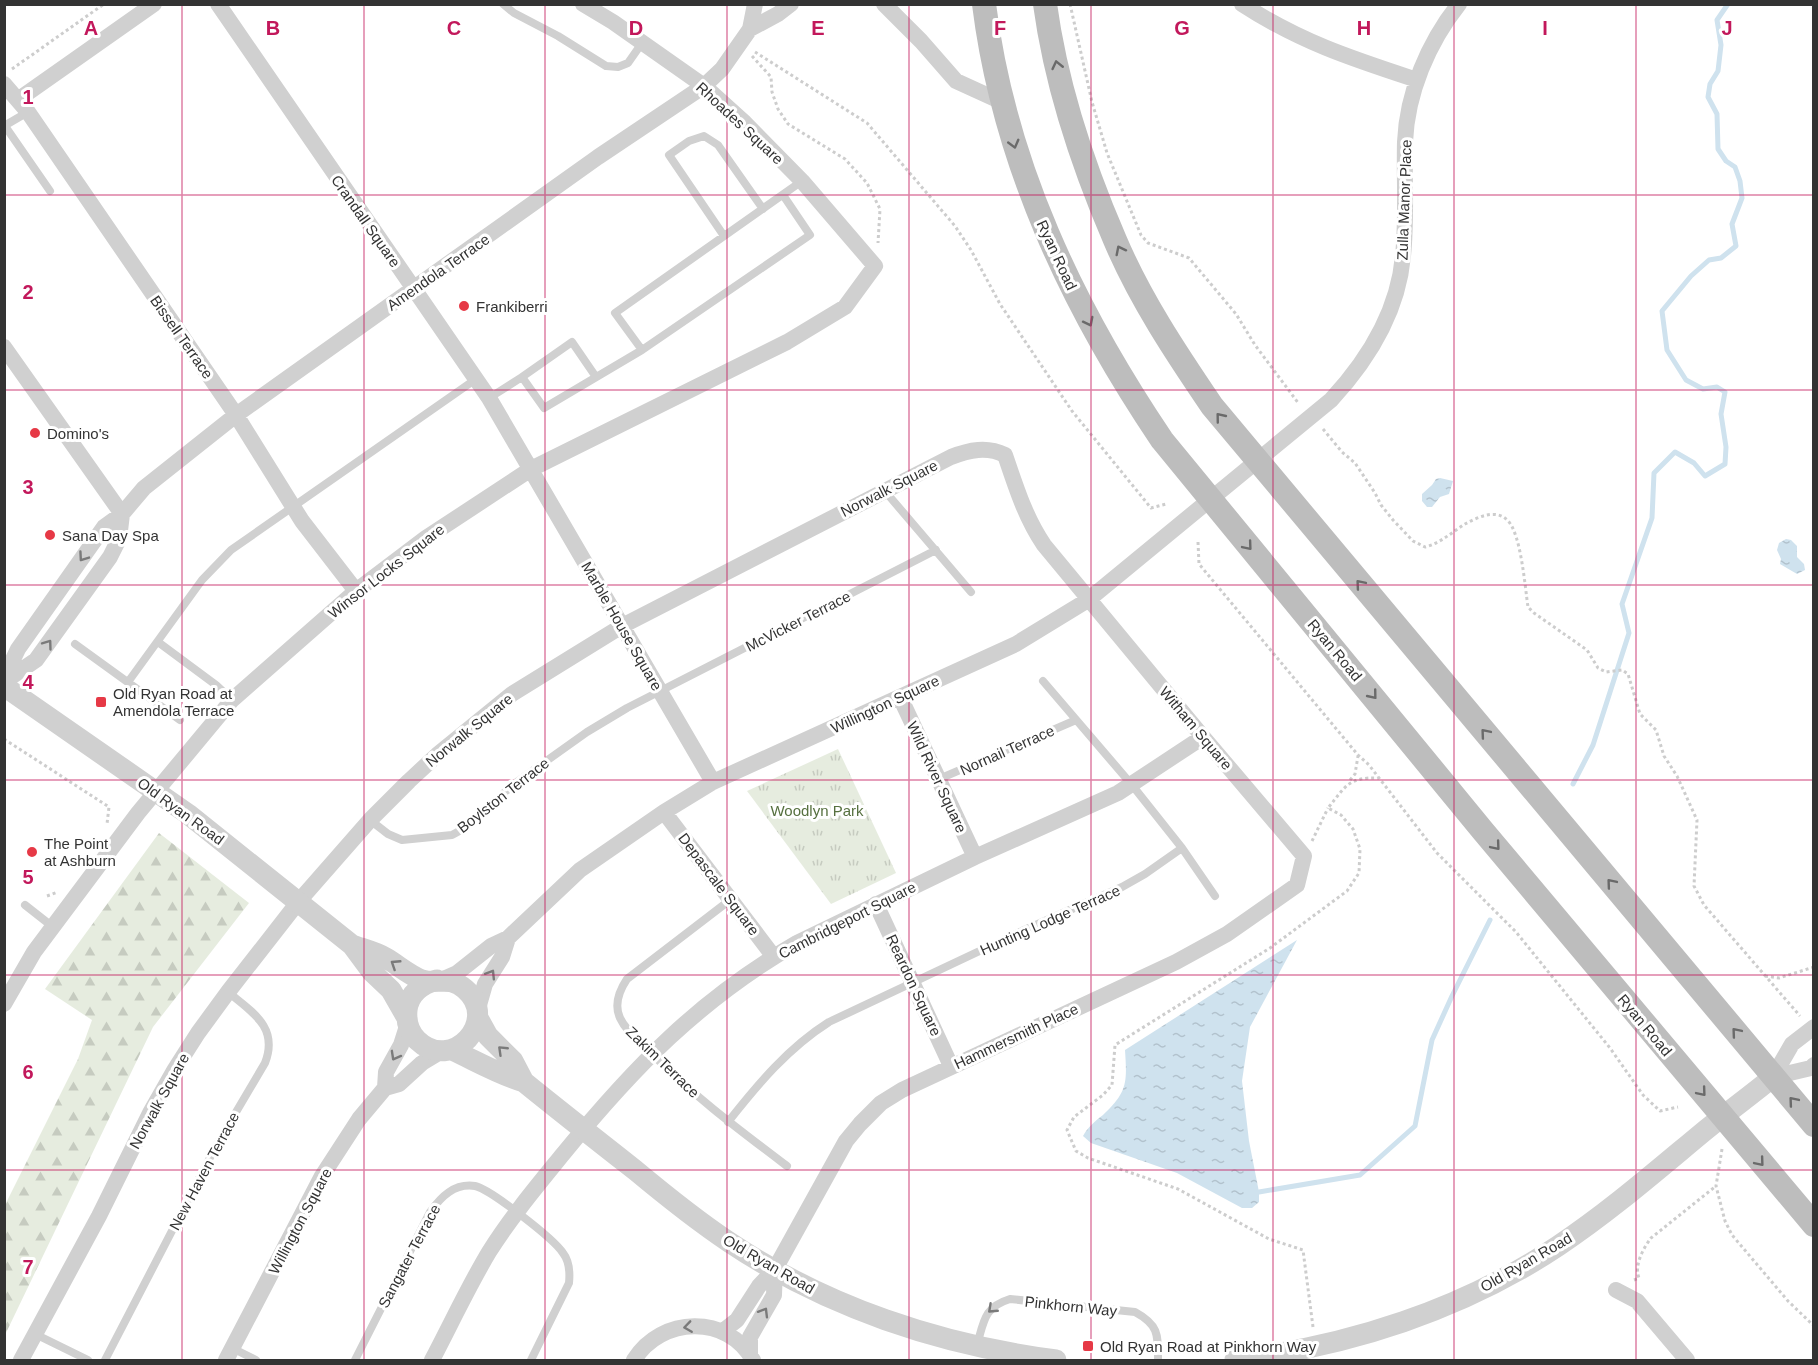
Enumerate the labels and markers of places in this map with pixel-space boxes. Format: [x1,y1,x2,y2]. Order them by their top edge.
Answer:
place label: Frankiberri [476,298,548,315]
marker: Frankiberri [457,299,471,313]
place label: Domino's [47,425,109,442]
marker: Domino's [28,426,42,440]
place label: Sana Day Spa [62,527,159,544]
marker: Sana Day Spa [43,528,57,542]
place label: Old Ryan Road at Amendola Terrace [113,685,234,719]
marker: Old Ryan Road at Amendola Terrace [94,695,108,709]
place label: The Point at Ashburn [44,835,116,869]
marker: The Point at Ashburn [25,845,39,859]
place label: Old Ryan Road at Pinkhorn Way [1100,1338,1317,1355]
marker: Old Ryan Road at Pinkhorn Way [1081,1339,1095,1353]

